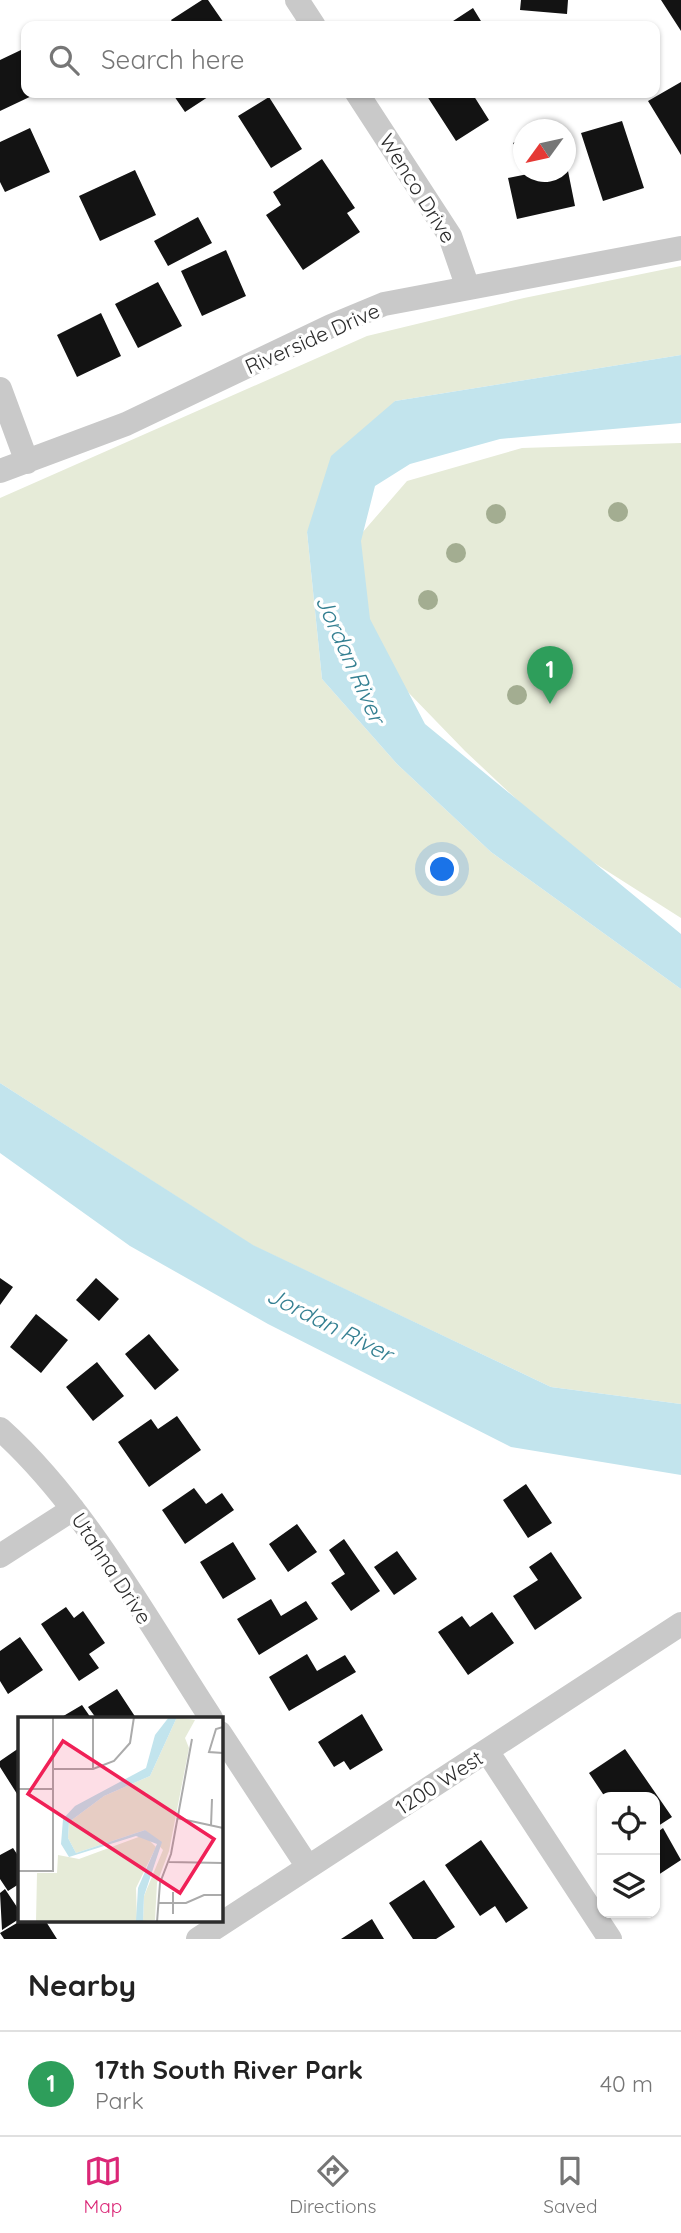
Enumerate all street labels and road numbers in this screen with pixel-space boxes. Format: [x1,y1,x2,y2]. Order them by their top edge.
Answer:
street label: Wenco Drive [374,129,462,247]
street label: Riverside Drive [241,297,383,379]
street label: Utahna Drive [66,1507,158,1629]
street label: 1200 West [390,1744,488,1820]

